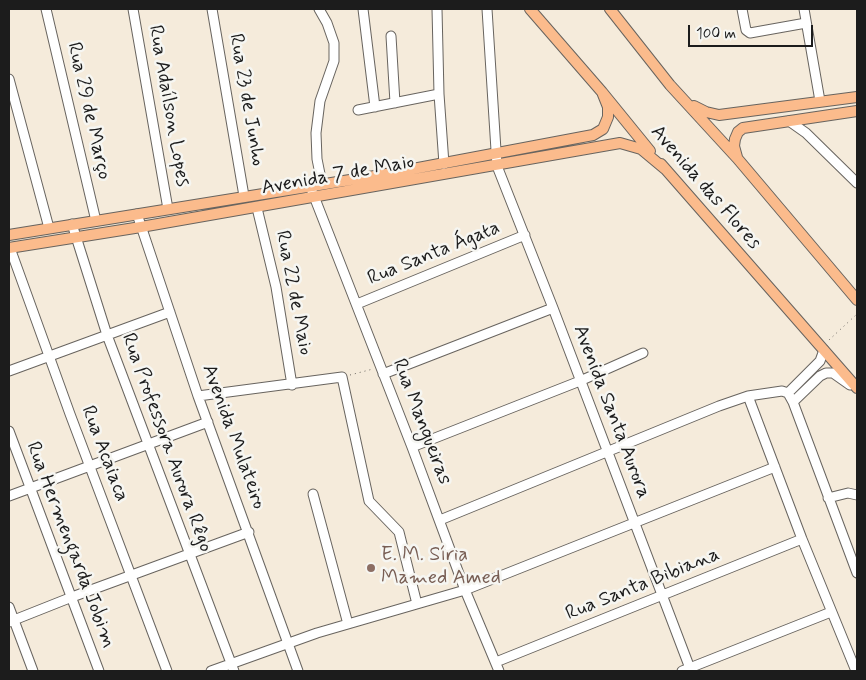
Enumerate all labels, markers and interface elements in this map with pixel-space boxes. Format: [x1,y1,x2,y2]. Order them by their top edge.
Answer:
scale bar [691,15,816,47]
street label: Rua Adaílson Lopes [142,23,194,189]
text: 100 m [696,24,736,44]
street label: Rua 23 de Junho [223,32,269,168]
street label: Rua 29 de Março [61,40,115,182]
street label: Avenida das Flores [644,121,766,255]
street label: Avenida 7 de Maio [260,151,416,201]
street label: Rua Santa Ágata [364,217,504,291]
street label: Rua 22 de Maio [269,229,317,357]
street label: Avenida Santa Aurora [567,322,655,502]
street label: Rua Professora Aurora Rêgo [115,330,217,556]
street label: Rua Mangueiras [386,356,456,488]
street label: Avenida Mulateiro [196,361,270,513]
street label: Rua Acaiaca [75,403,133,505]
street label: Rua Hermengarda Jobim [20,439,120,651]
street label: Rua Santa Bibiana [562,543,724,627]
place label: E. M. Síria Mamed Amed [381,544,501,591]
marker: E. M. Síria Mamed Amed [365,562,377,574]

